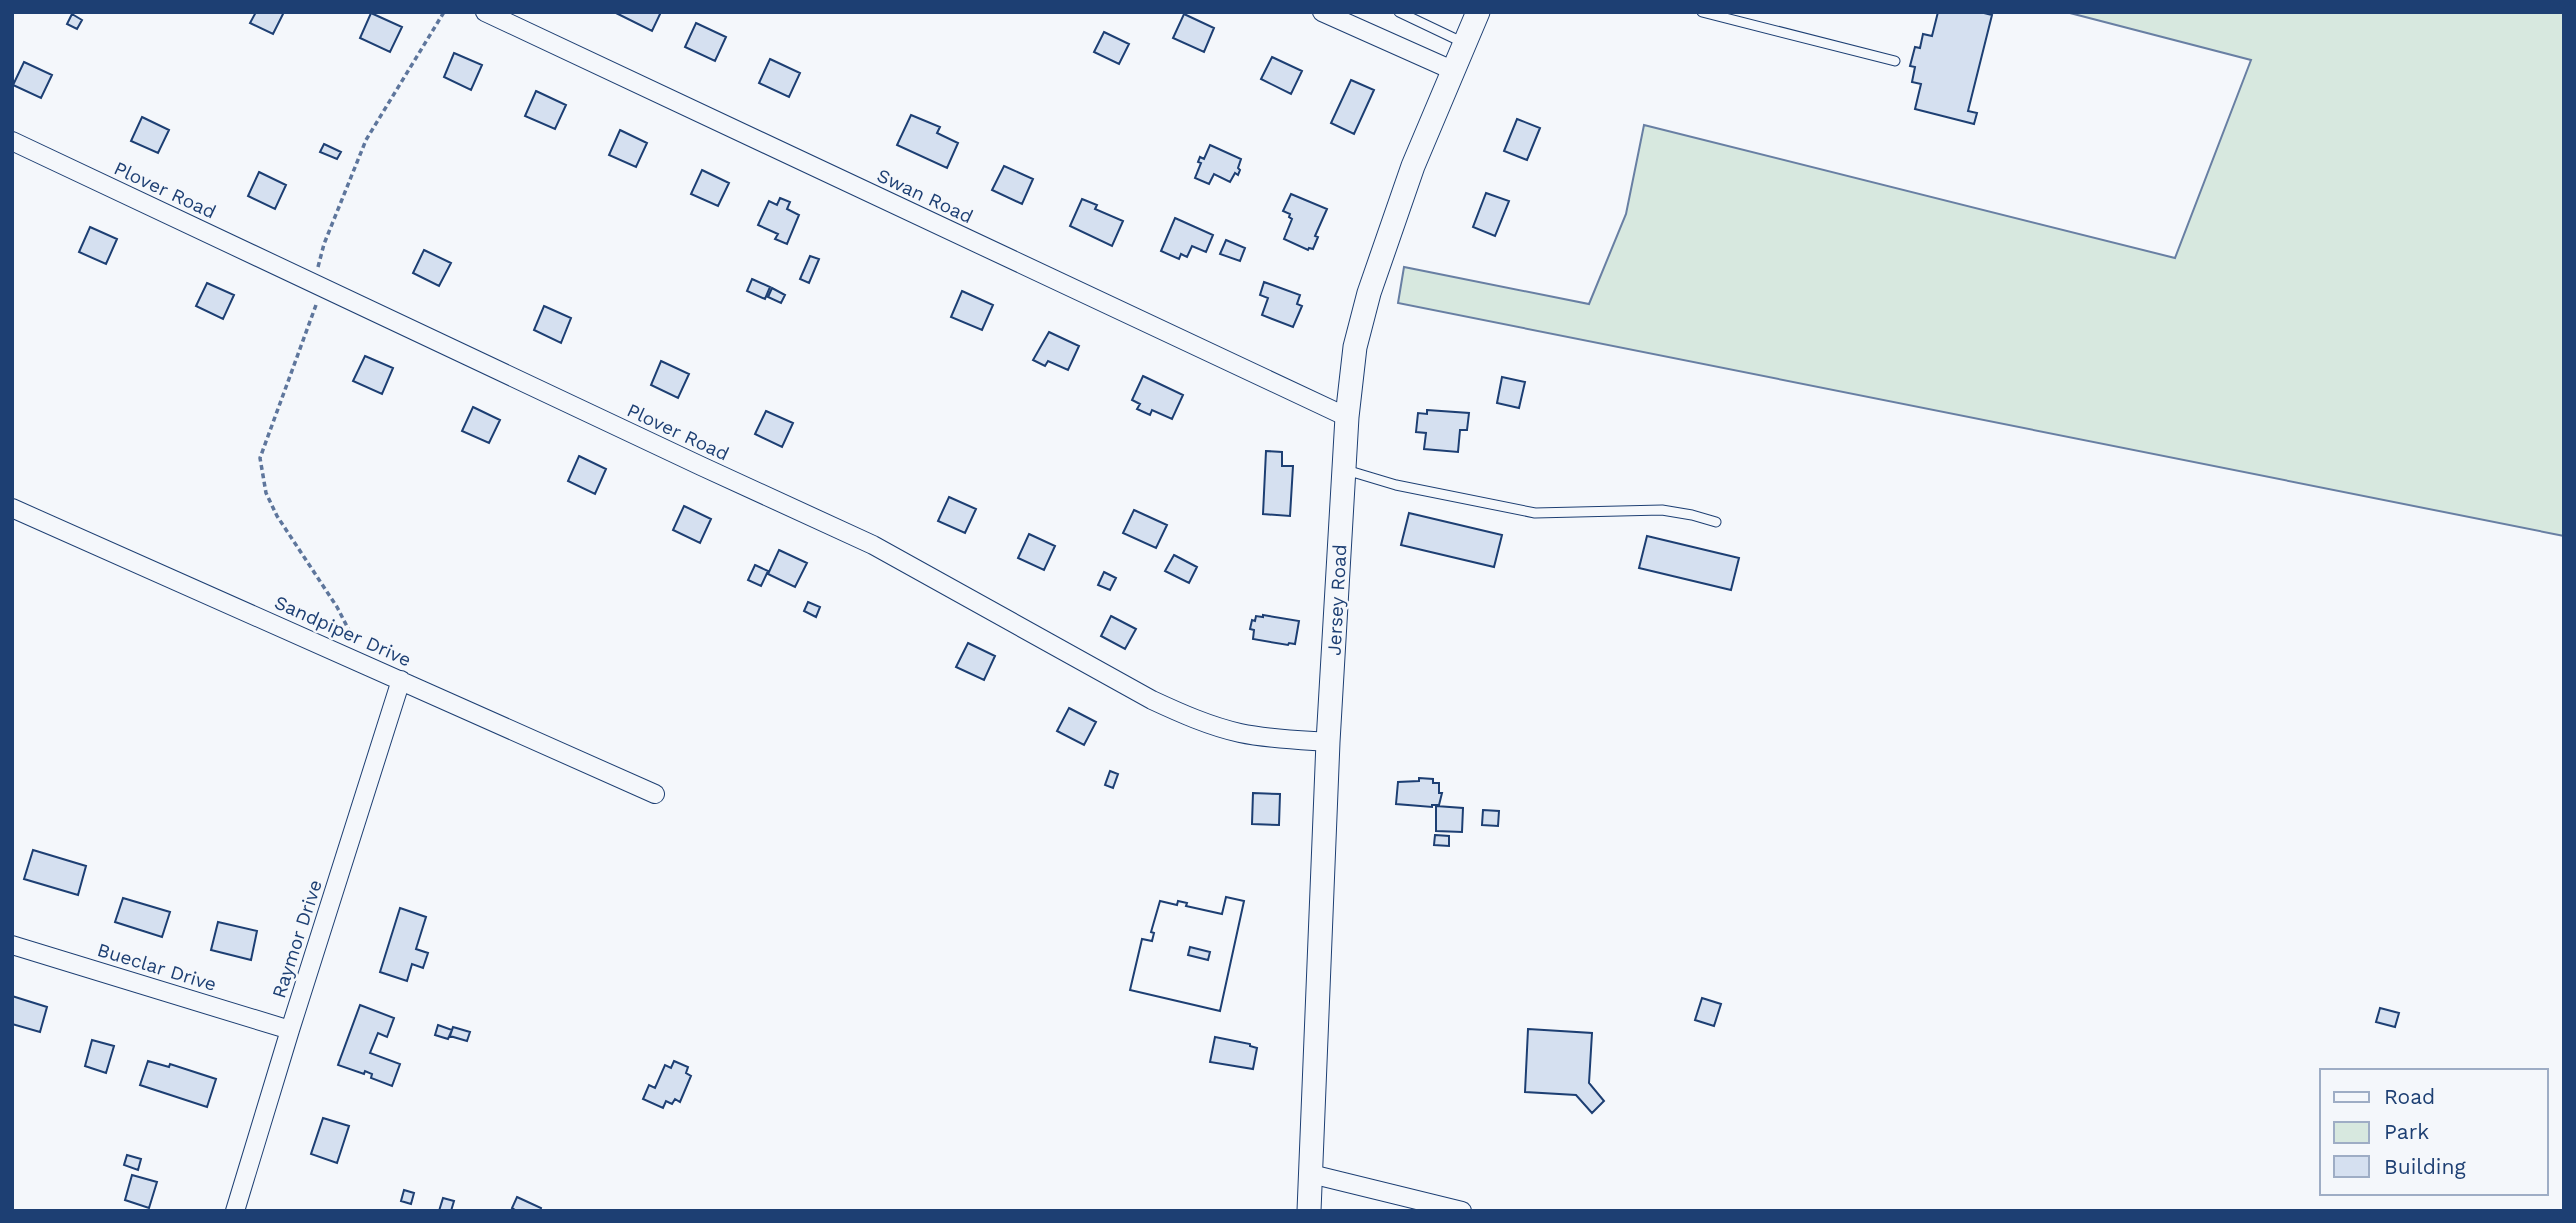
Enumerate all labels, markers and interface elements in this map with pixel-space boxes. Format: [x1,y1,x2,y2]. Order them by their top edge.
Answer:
street label: Plover Road [110,156,220,224]
street label: Swan Road [873,164,977,228]
street label: Plover Road [623,398,733,466]
street label: Jersey Road [1323,544,1351,656]
street label: Sandpiper Drive [271,591,415,671]
street label: Raymor Drive [267,877,327,1001]
street label: Bueclar Drive [95,938,219,996]
legend [2320,1069,2548,1195]
text: Road [2384,1084,2435,1109]
text: Park [2384,1119,2429,1144]
text: Building [2384,1154,2466,1179]

